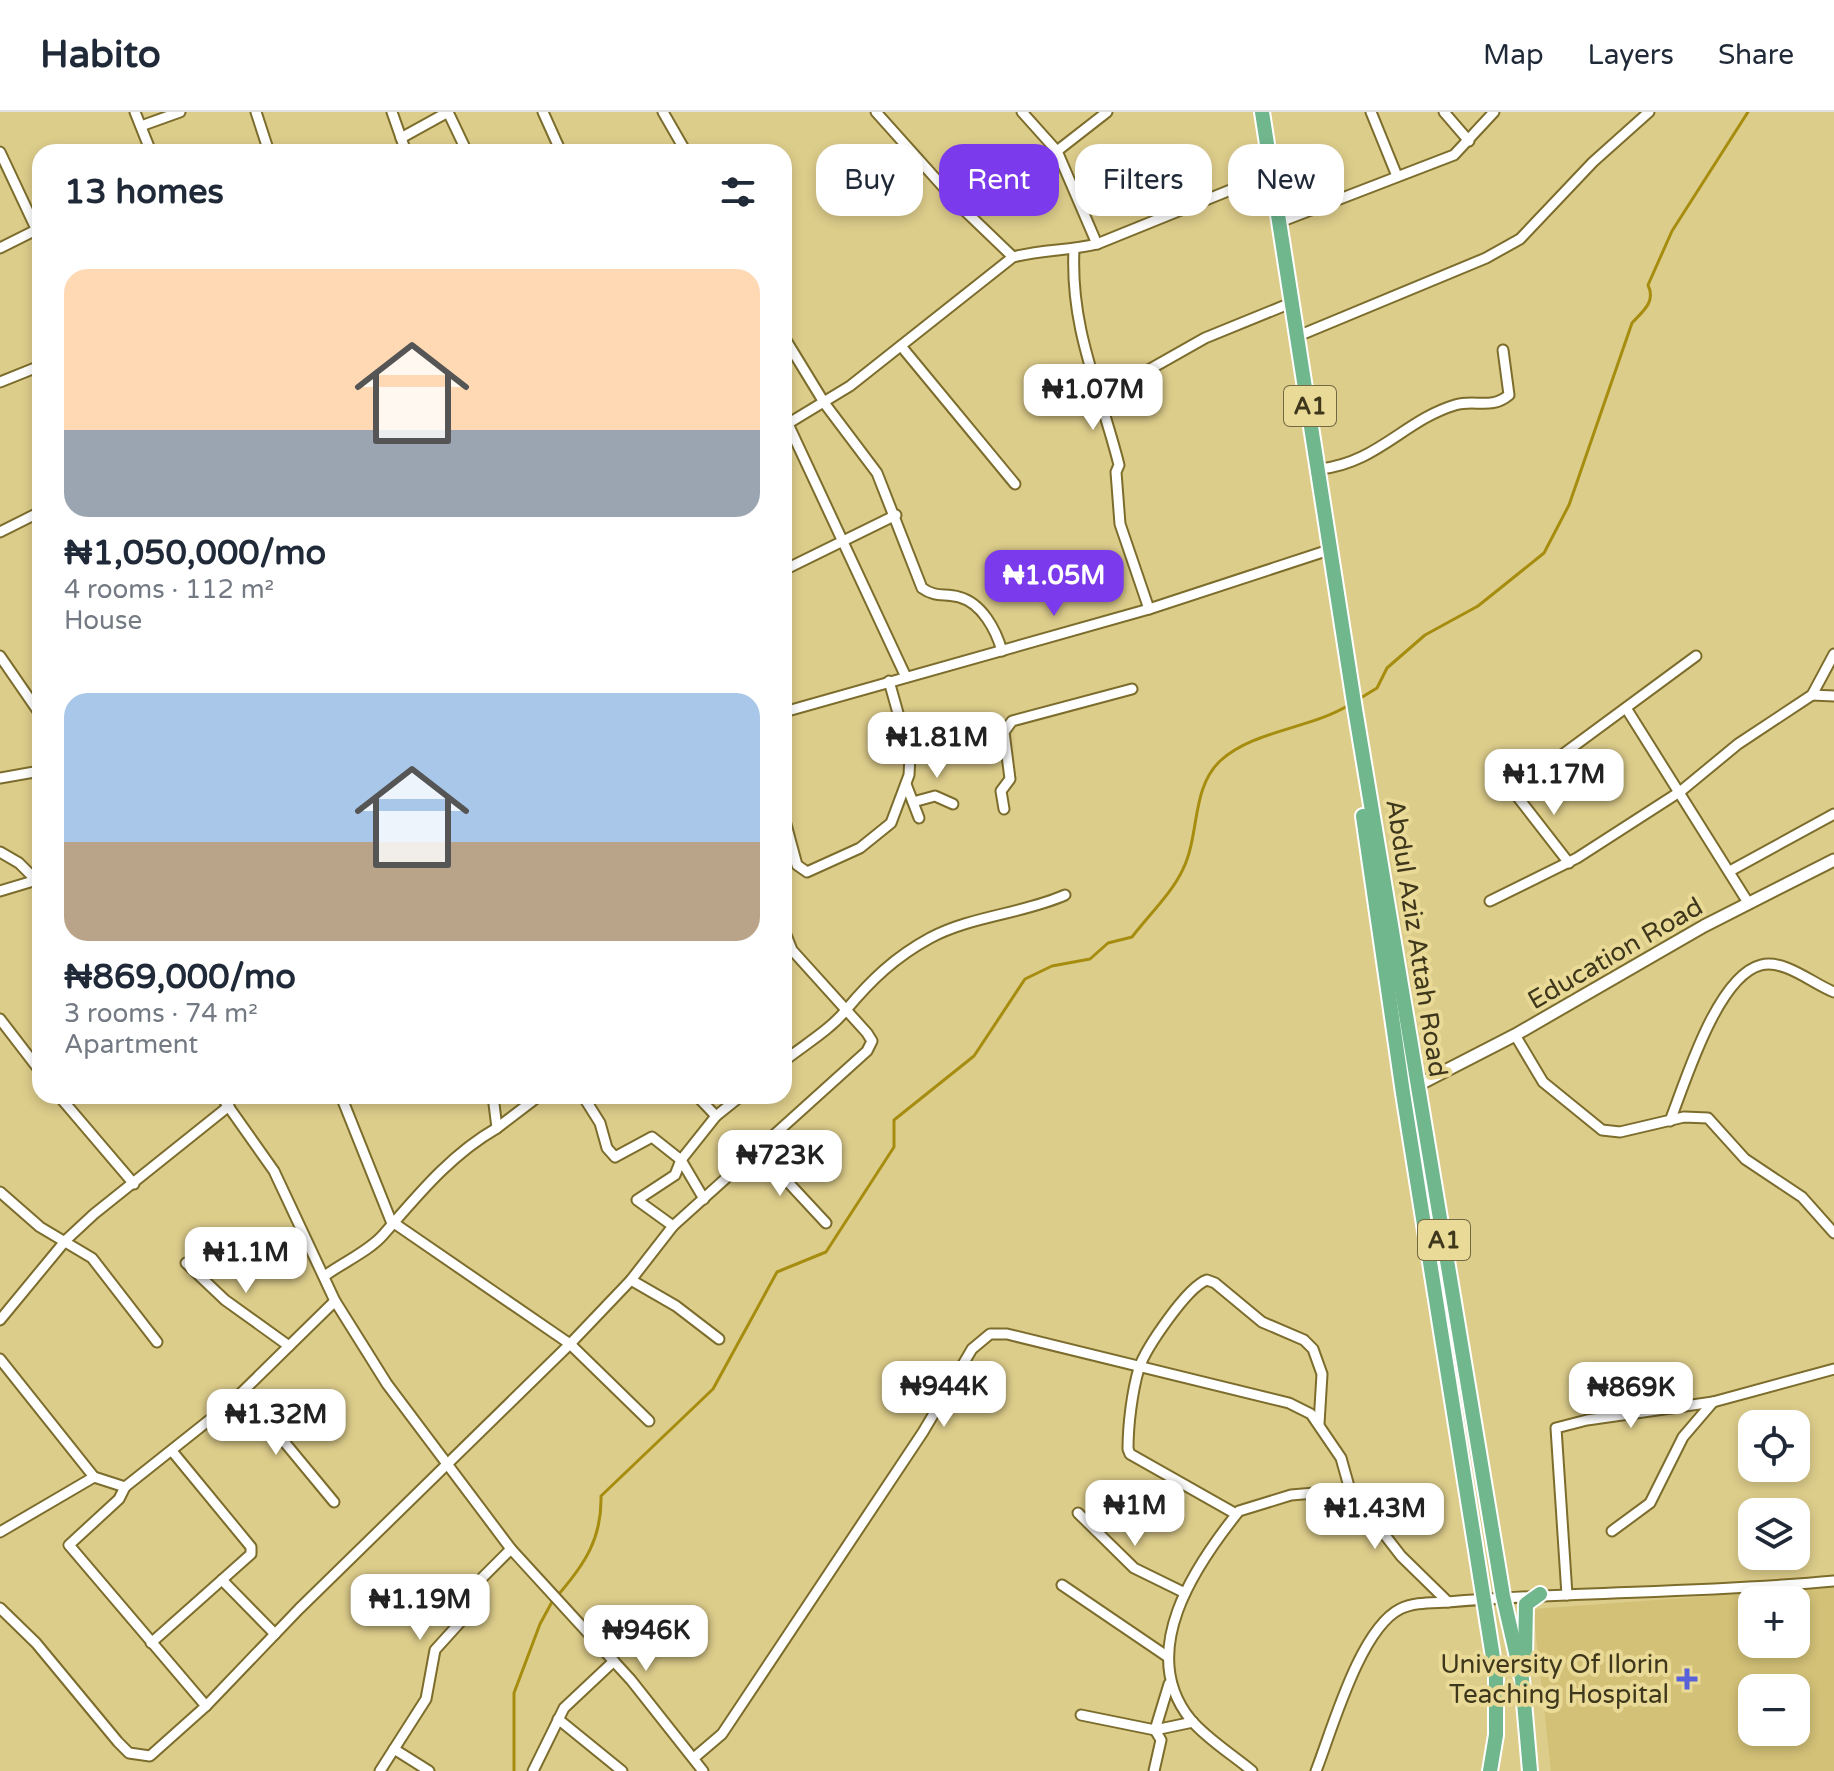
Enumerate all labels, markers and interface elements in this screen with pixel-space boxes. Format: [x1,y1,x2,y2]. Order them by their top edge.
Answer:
text: Habito [40,32,161,78]
text: Map [1483,38,1544,72]
text: Layers [1588,38,1674,72]
text: Share [1718,38,1794,72]
chip: Buy [816,144,923,216]
chip: Rent [939,144,1059,216]
chip: Filters [1075,144,1212,216]
chip: New [1228,144,1344,216]
icon: filters [716,170,760,214]
text: 13 homes [64,172,224,213]
icon: home [340,321,484,465]
pin: ₦1.07M [1028,364,1158,432]
text: ₦1.07M [1042,374,1144,405]
road number: A1 [1284,386,1336,426]
text: ₦1,050,000/mo [64,533,326,574]
pin: ₦1.05M [989,550,1119,618]
text: ₦1.05M [1003,560,1105,591]
text: 4 rooms · 112 m² [64,574,274,605]
text: House [64,605,142,636]
pin: ₦1.81M [872,712,1002,780]
text: ₦1.81M [886,722,988,753]
icon: home [340,745,484,889]
pin: ₦1.17M [1489,749,1619,817]
text: ₦1.17M [1503,759,1605,790]
street label: Abdul Aziz Attah Road [1379,797,1454,1079]
street label: Education Road [1522,891,1708,1016]
text: ₦869,000/mo [64,957,296,998]
text: 3 rooms · 74 m² [64,998,258,1029]
text: Apartment [64,1029,198,1060]
pin: ₦723K [724,1130,836,1198]
text: ₦723K [736,1140,824,1171]
road number: A1 [1418,1220,1470,1260]
pin: ₦1.1M [190,1227,302,1295]
text: ₦1.1M [203,1237,289,1268]
pin: ₦944K [888,1361,1000,1429]
pin: ₦869K [1575,1362,1687,1430]
text: ₦944K [900,1371,988,1402]
text: ₦869K [1587,1372,1675,1403]
pin: ₦1.32M [211,1389,341,1457]
text: ₦1.32M [225,1399,327,1430]
map controls [1738,1410,1810,1746]
button: locate [1738,1410,1810,1482]
pin: ₦1M [1096,1480,1174,1548]
pin: ₦1.43M [1310,1483,1440,1551]
text: ₦1M [1103,1490,1167,1521]
text: ₦1.43M [1324,1493,1426,1524]
button: layers [1738,1498,1810,1570]
pin: ₦1.19M [355,1574,485,1642]
text: ₦1.19M [369,1584,471,1615]
button: + [1738,1586,1810,1658]
pin: ₦946K [590,1605,702,1673]
text: ₦946K [602,1615,690,1646]
place label: University Of Ilorin Teaching Hospital [1440,1649,1669,1710]
marker: University Of Ilorin Teaching Hospital [1676,1668,1698,1690]
button: − [1738,1674,1810,1746]

